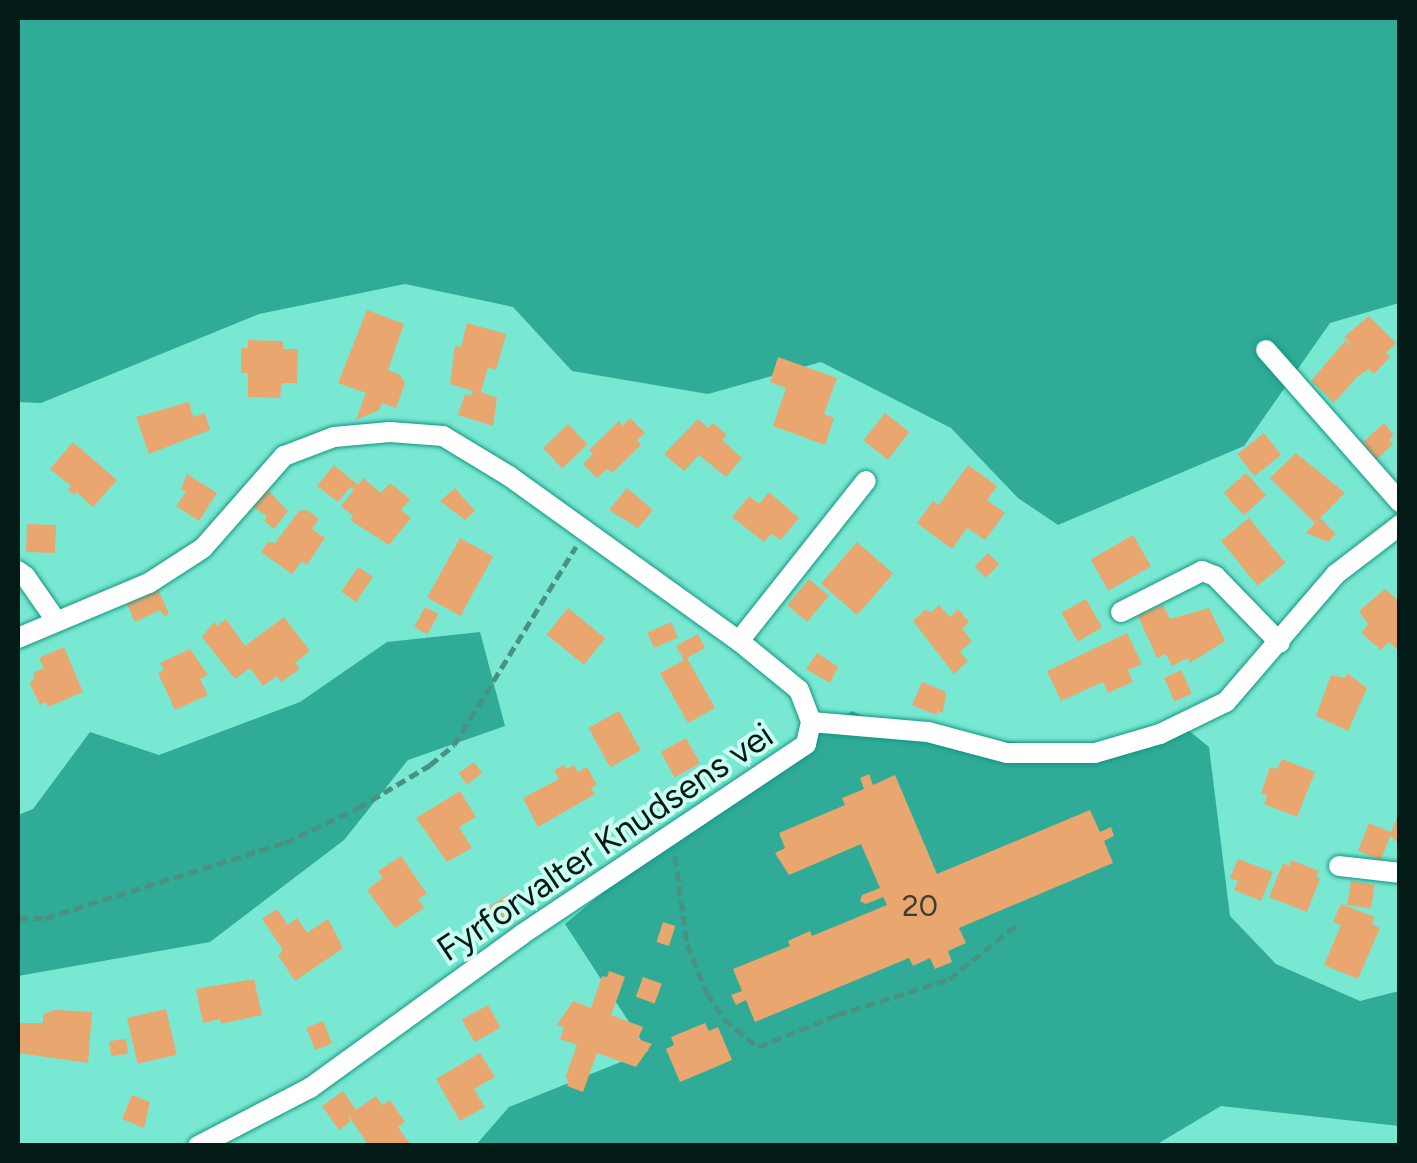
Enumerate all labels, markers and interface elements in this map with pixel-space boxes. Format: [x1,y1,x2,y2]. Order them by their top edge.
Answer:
street label: Fyrforvalter Knudsens vei [429,714,781,970]
house number: 20 [902,888,938,924]

